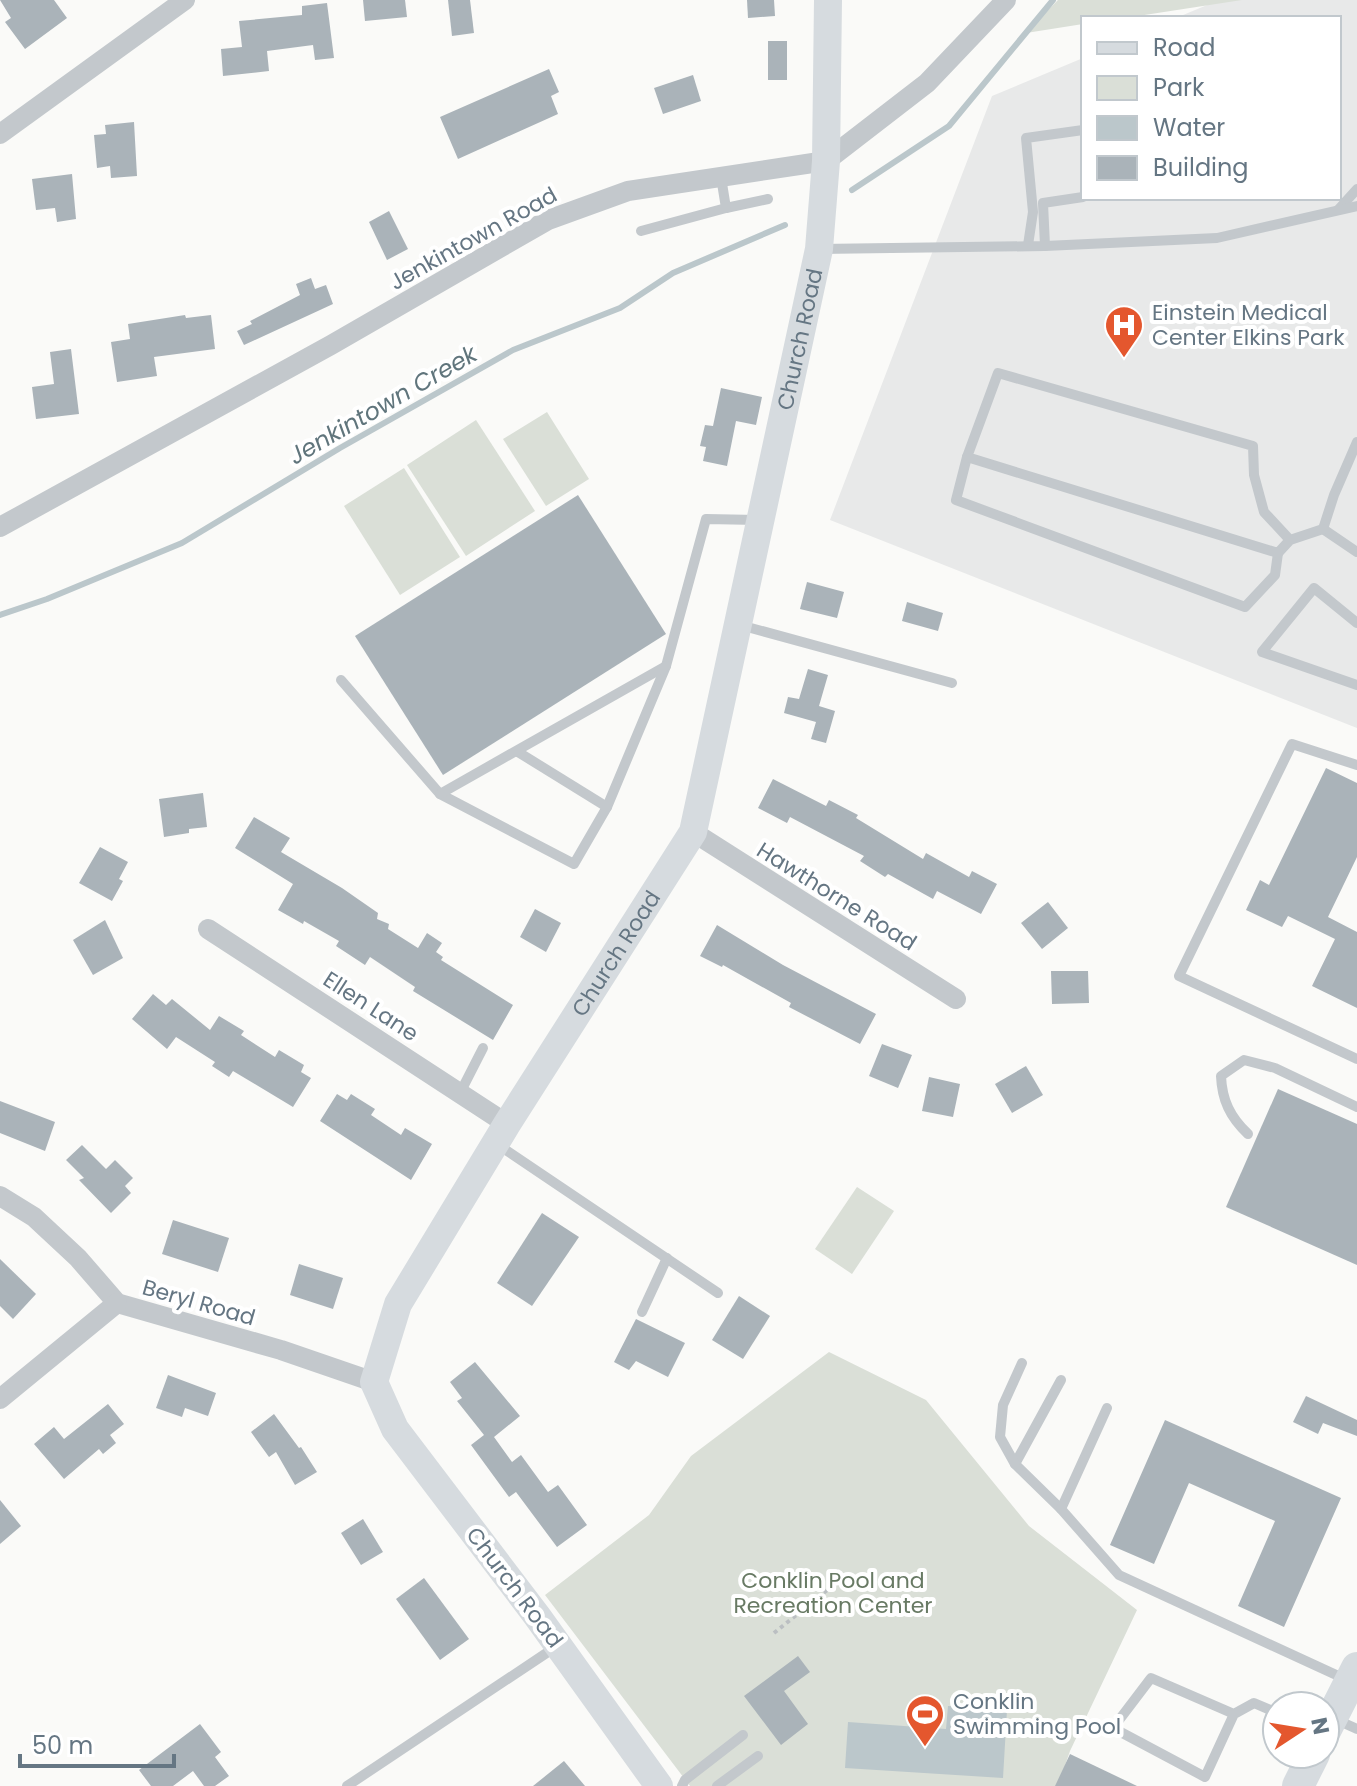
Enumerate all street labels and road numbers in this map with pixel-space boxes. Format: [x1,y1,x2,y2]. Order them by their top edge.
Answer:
street label: Jenkintown Road [384,179,563,297]
street label: Church Road [770,266,830,413]
street label: Hawthorne Road [751,835,923,958]
street label: Church Road [564,884,668,1023]
street label: Ellen Lane [317,964,424,1049]
street label: Beryl Road [139,1272,259,1333]
street label: Church Road [459,1521,570,1654]

